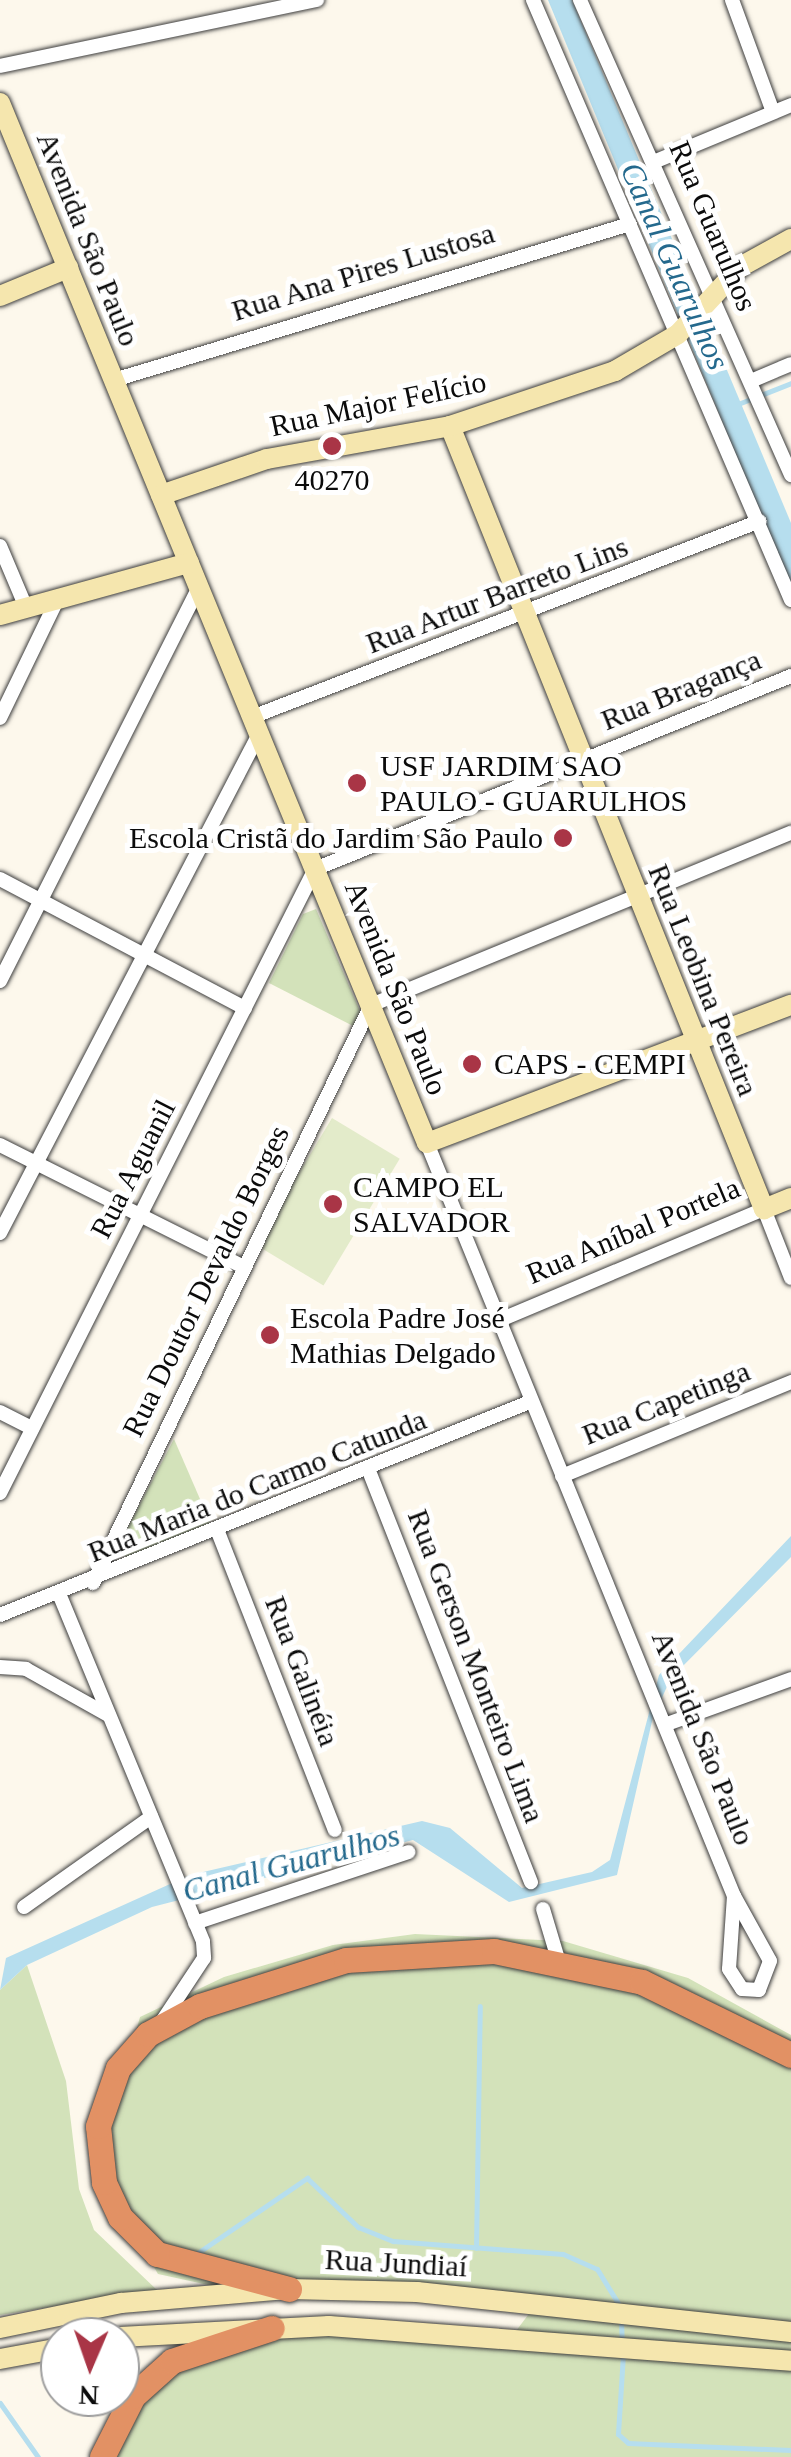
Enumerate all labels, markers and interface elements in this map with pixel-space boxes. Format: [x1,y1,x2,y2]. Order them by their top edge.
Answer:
street label: Avenida São Paulo [29,127,147,351]
street label: Rua Guarulhos [661,136,765,316]
water label: Canal Guarulhos [612,156,738,376]
street label: Rua Ana Pires Lustosa [227,215,499,329]
street label: Rua Major Felício [267,364,489,444]
marker: 40270 [321,435,343,457]
place label: 40270 [294,462,370,498]
street label: Rua Artur Barreto Lins [360,528,634,662]
street label: Rua Bragança [596,642,766,738]
place label: USF JARDIM SAO PAULO - GUARULHOS [380,748,687,818]
marker: USF JARDIM SAO PAULO - GUARULHOS [344,770,370,796]
place label: Escola Cristã do Jardim São Paulo [129,820,543,856]
marker: Escola Cristã do Jardim São Paulo [552,827,574,849]
street label: Rua Leobina Pereira [640,859,766,1101]
street label: Avenida São Paulo [337,876,455,1100]
place label: CAPS - CEMPI [494,1046,686,1082]
marker: CAPS - CEMPI [459,1051,485,1077]
street label: Rua Aguanil [82,1093,184,1245]
street label: Rua Doutor Devaldo Borges [115,1119,297,1443]
place label: CAMPO EL SALVADOR [353,1169,510,1240]
street label: Rua Aníbal Portela [520,1170,746,1292]
marker: CAMPO EL SALVADOR [322,1193,344,1215]
place label: Escola Padre José Mathias Delgado [290,1300,505,1370]
marker: Escola Padre José Mathias Delgado [259,1324,281,1346]
street label: Rua Capetinga [577,1353,755,1453]
street label: Rua Maria do Carmo Catunda [83,1402,431,1570]
street label: Rua Gerson Monteiro Lima [400,1504,552,1828]
street label: Rua Galinéia [257,1591,347,1751]
street label: Avenida São Paulo [644,1626,762,1850]
water label: Canal Guarulhos [178,1816,404,1910]
street label: Rua Jundiaí [324,2241,468,2285]
north arrow [40,2317,140,2417]
text: N [78,2380,100,2411]

